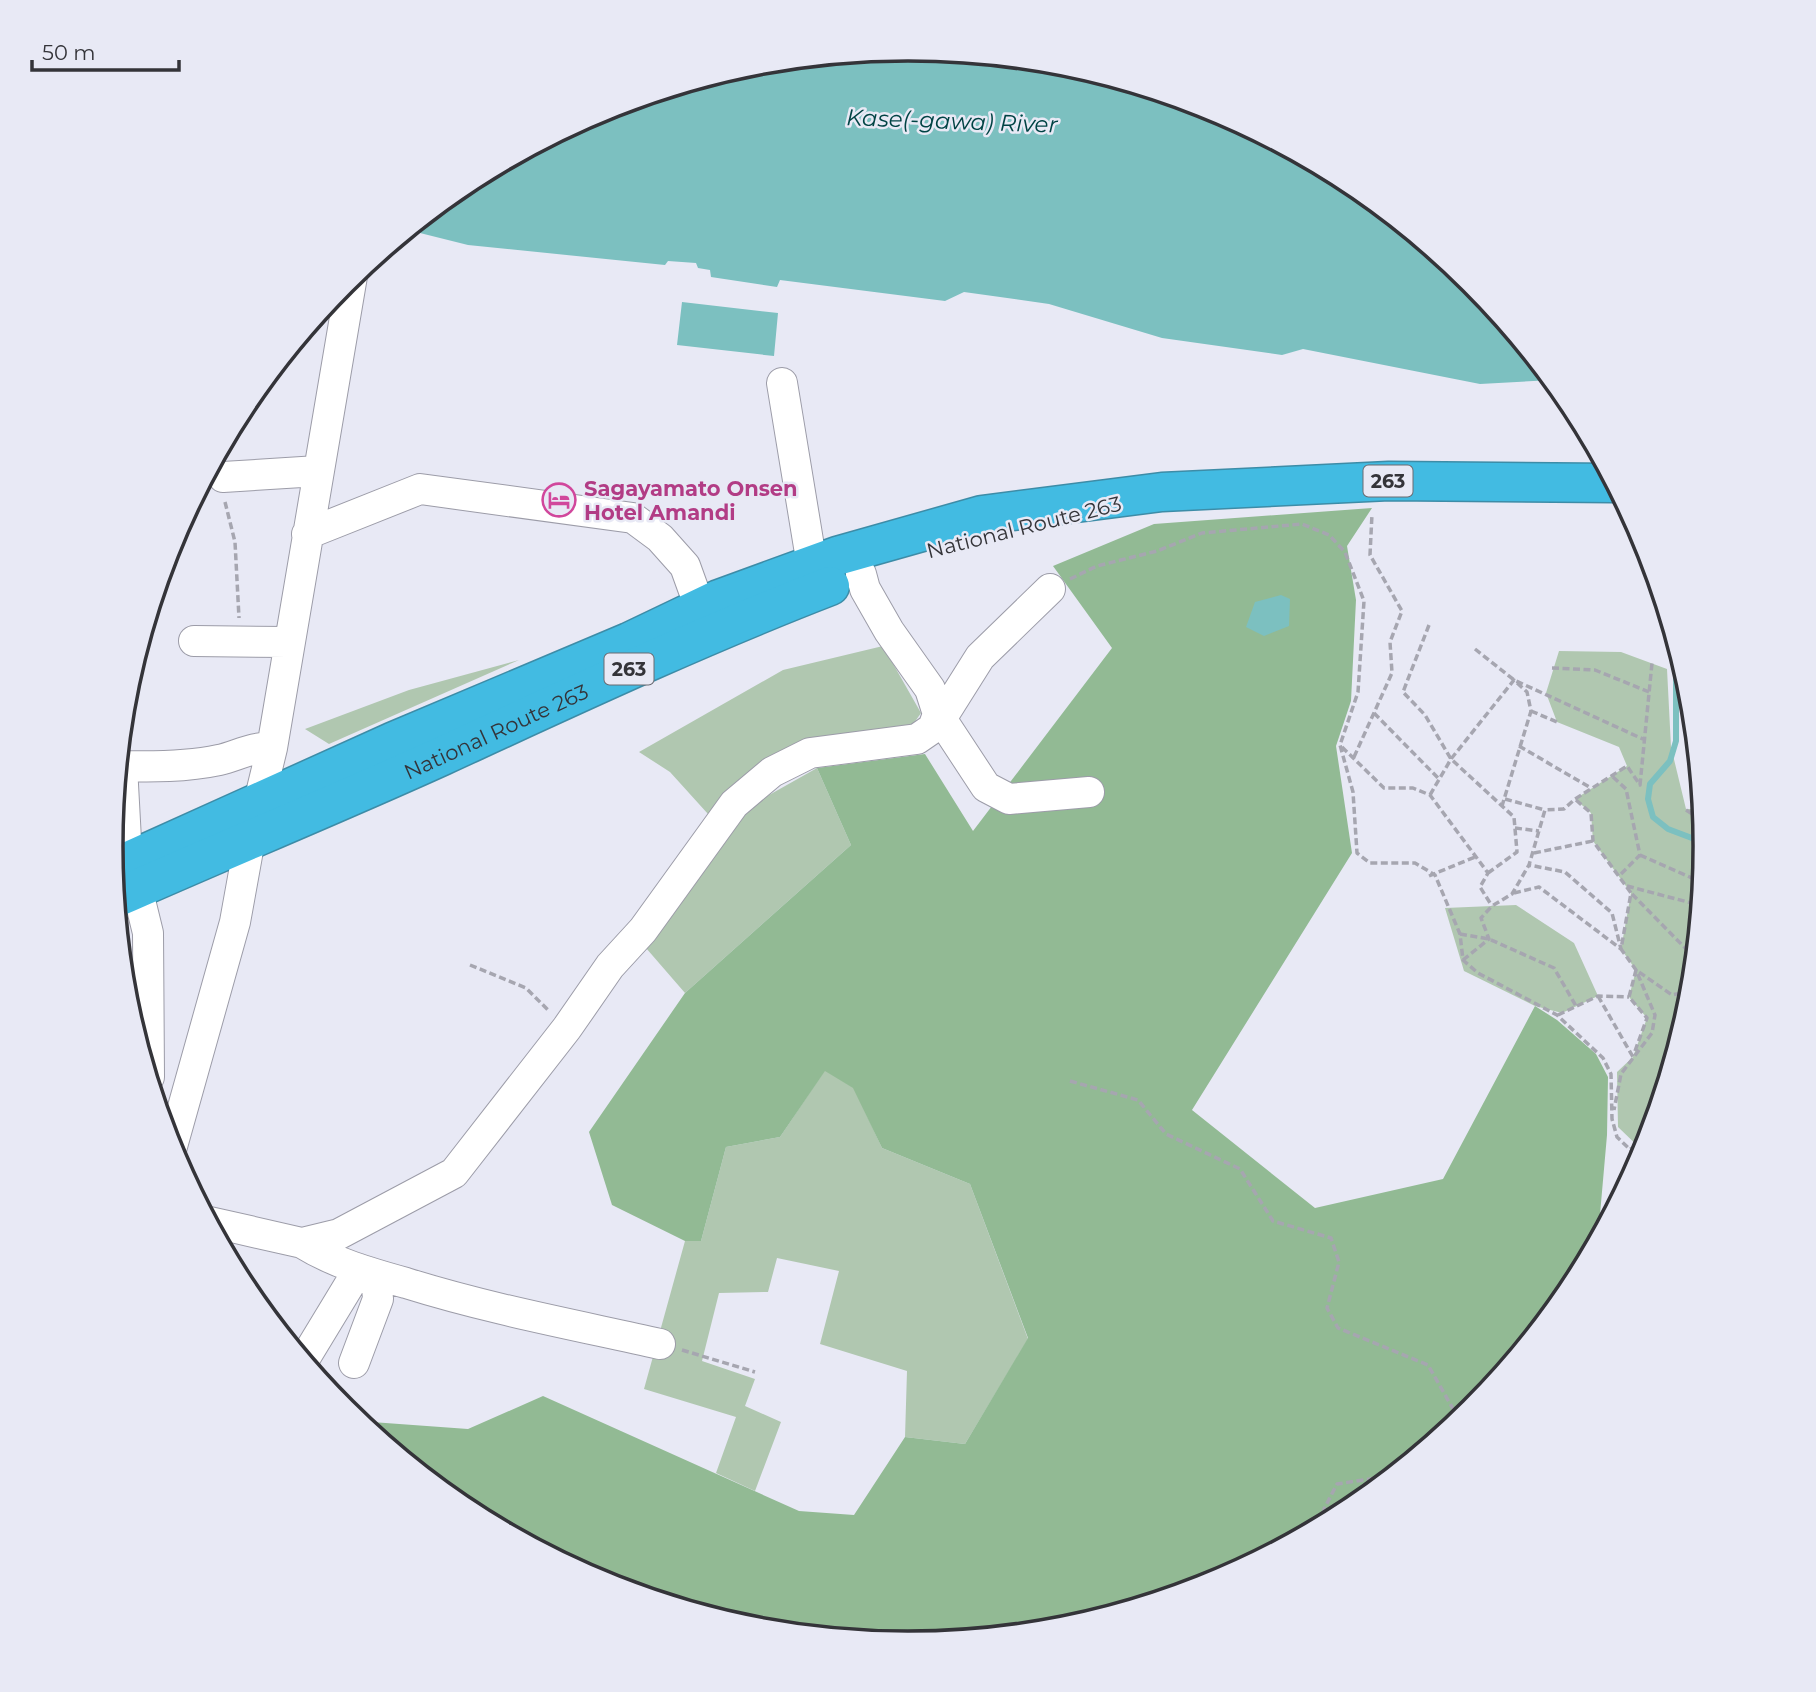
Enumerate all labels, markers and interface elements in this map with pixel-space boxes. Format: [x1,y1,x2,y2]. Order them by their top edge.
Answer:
scale bar [32,28,178,72]
text: 50 m [42,40,96,65]
water label: Kase(-gawa) River [846,103,1059,139]
road number: 263 [1364,466,1412,496]
place label: Sagayamato Onsen Hotel Amandi [584,476,798,525]
hotel icon: Sagayamato Onsen Hotel Amandi [540,481,578,519]
street label: National Route 263 [924,491,1124,563]
road number: 263 [604,654,654,684]
street label: National Route 263 [400,678,592,784]

